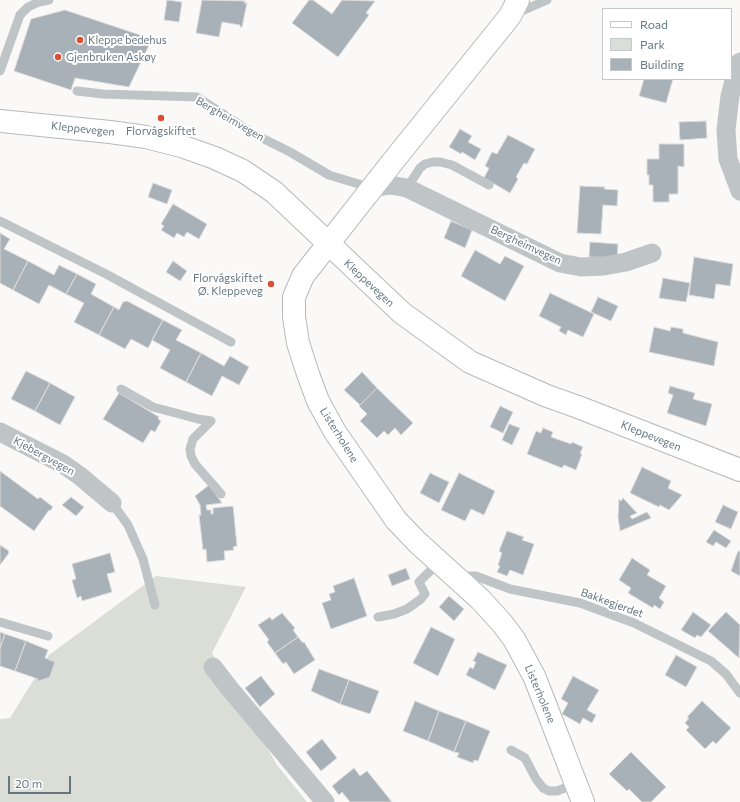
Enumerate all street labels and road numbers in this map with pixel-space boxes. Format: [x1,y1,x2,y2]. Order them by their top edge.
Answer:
street label: Bergheimvegen [193,94,267,144]
street label: Kleppevegen [51,119,115,139]
street label: Bergheimvegen [488,223,564,267]
street label: Kleppevegen [341,256,397,310]
street label: Listerholene [317,405,361,465]
street label: Kleppevegen [619,418,683,454]
street label: Kjebergvegen [11,434,77,478]
street label: Bakkegjerdet [579,586,645,620]
street label: Listerholene [522,663,558,725]

